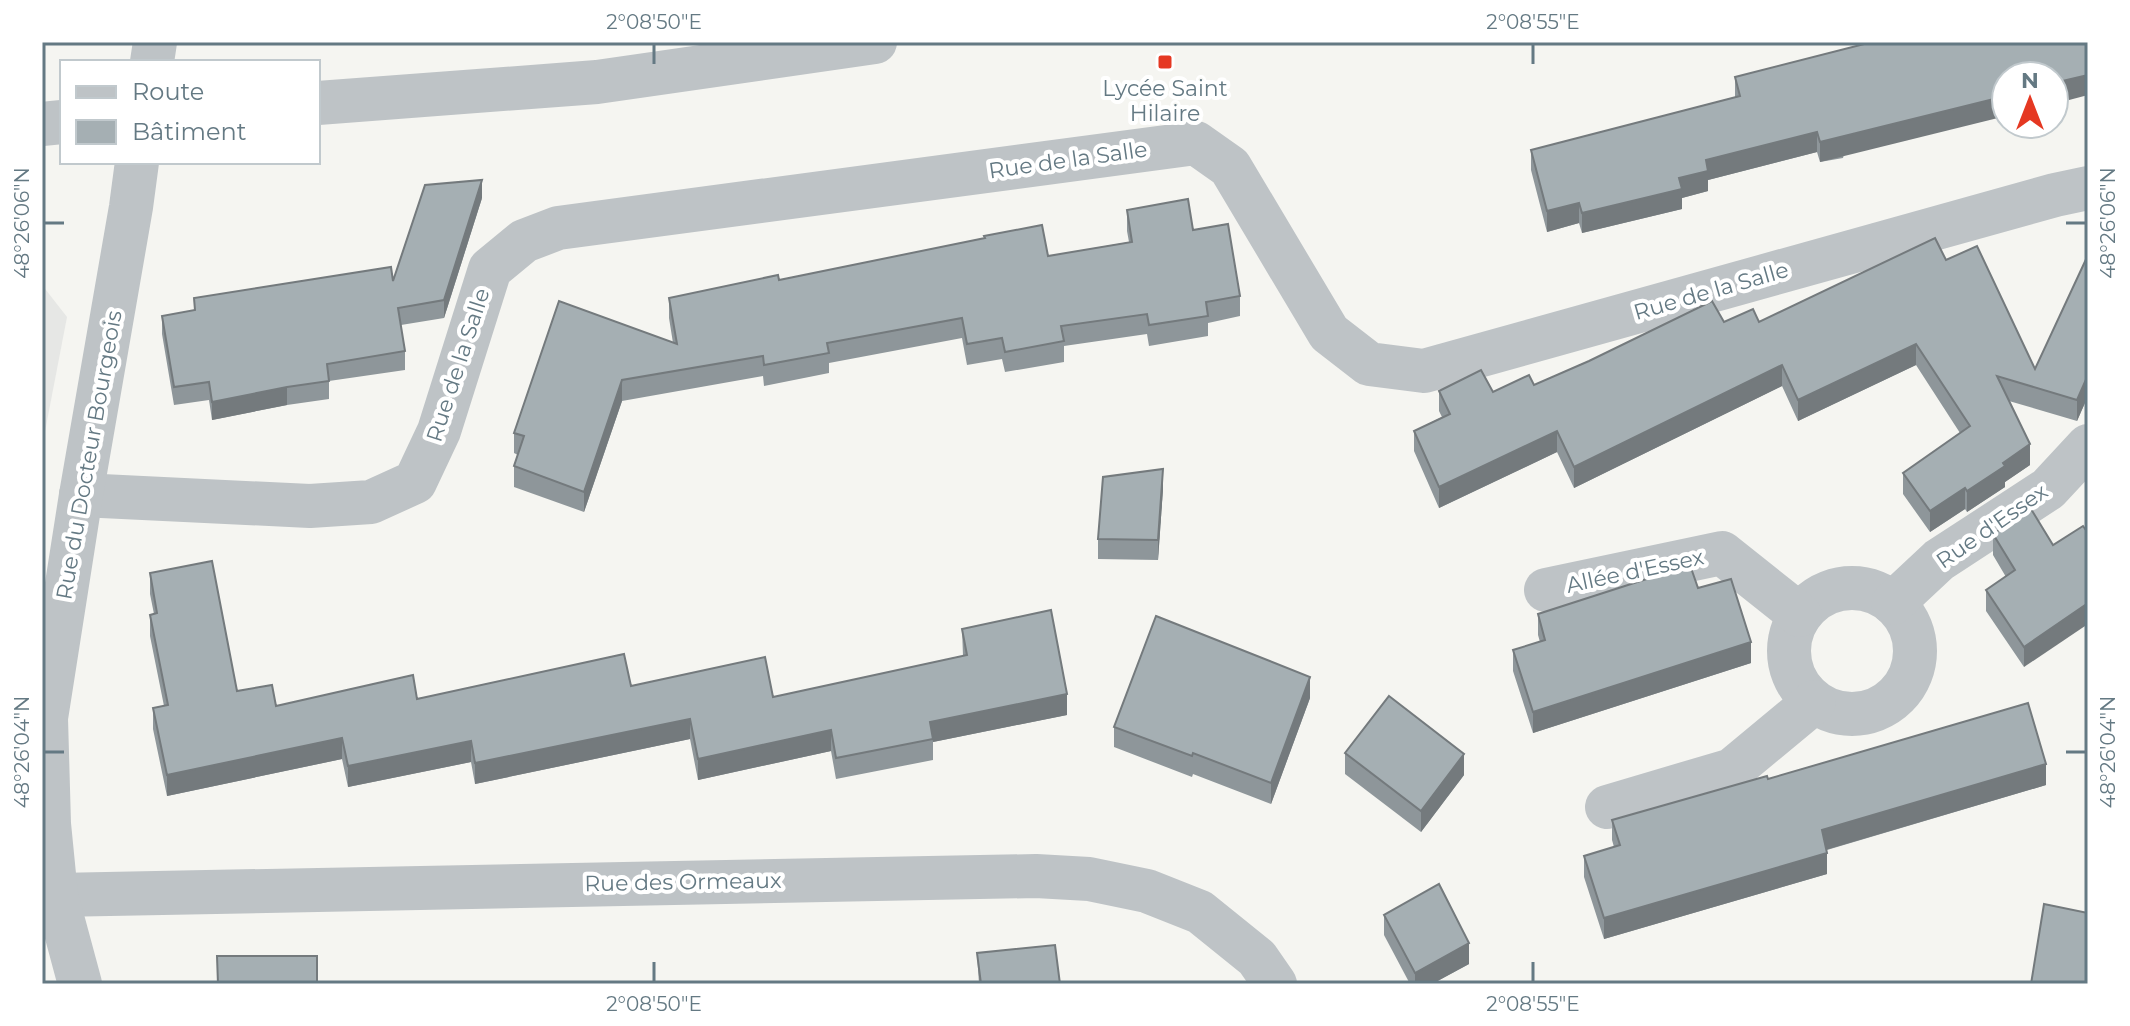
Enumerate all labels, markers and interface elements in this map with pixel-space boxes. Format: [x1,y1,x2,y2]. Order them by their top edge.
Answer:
text: 2°08'50"E [606,10,702,34]
text: 2°08'55"E [1486,10,1580,34]
marker: Lycée Saint Hilaire [1156,53,1174,71]
legend [60,60,320,164]
north arrow [1990,60,2070,140]
text: N [2021,67,2039,94]
place label: Lycée Saint Hilaire [1102,75,1228,127]
text: Route [132,77,204,106]
text: Bâtiment [132,117,247,146]
street label: Rue de la Salle [987,135,1149,185]
text: 48°26'06"N [10,167,34,279]
text: 48°26'06"N [2096,167,2120,279]
street label: Rue de la Salle [1630,256,1792,326]
street label: Rue de la Salle [420,285,496,445]
street label: Rue du Docteur Bourgeois [50,308,128,602]
street label: Rue d'Essex [1931,478,2053,574]
street label: Allée d'Essex [1564,543,1707,599]
text: 48°26'04"N [10,696,34,808]
text: 48°26'04"N [2096,696,2120,808]
street label: Rue des Ormeaux [584,867,782,897]
text: 2°08'50"E [606,992,702,1016]
text: 2°08'55"E [1486,992,1580,1016]

